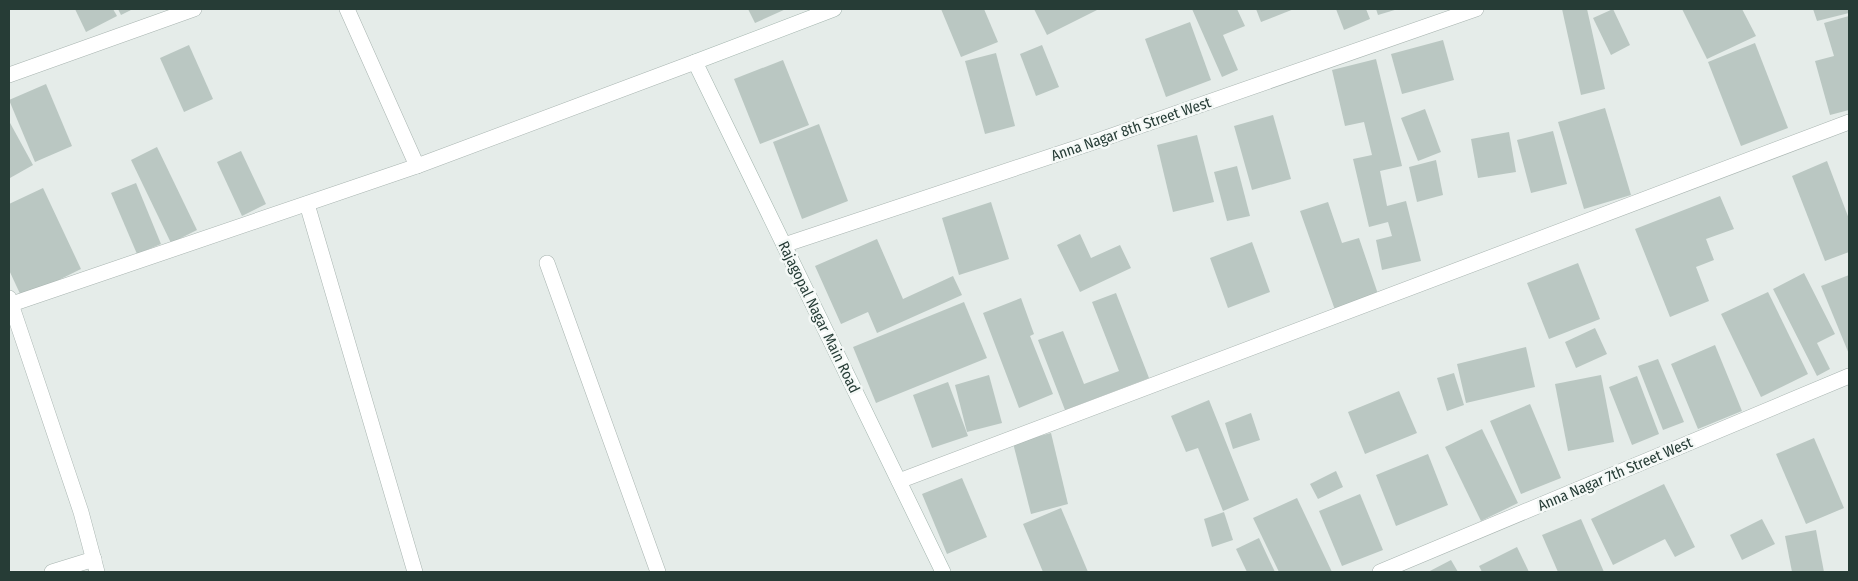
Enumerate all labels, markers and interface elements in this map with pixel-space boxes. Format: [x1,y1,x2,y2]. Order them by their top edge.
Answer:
street label: Anna Nagar 8th Street West [1049,93,1213,165]
street label: Rajagopal Nagar Main Road [774,238,864,396]
street label: Anna Nagar 7th Street West [1535,433,1695,515]

